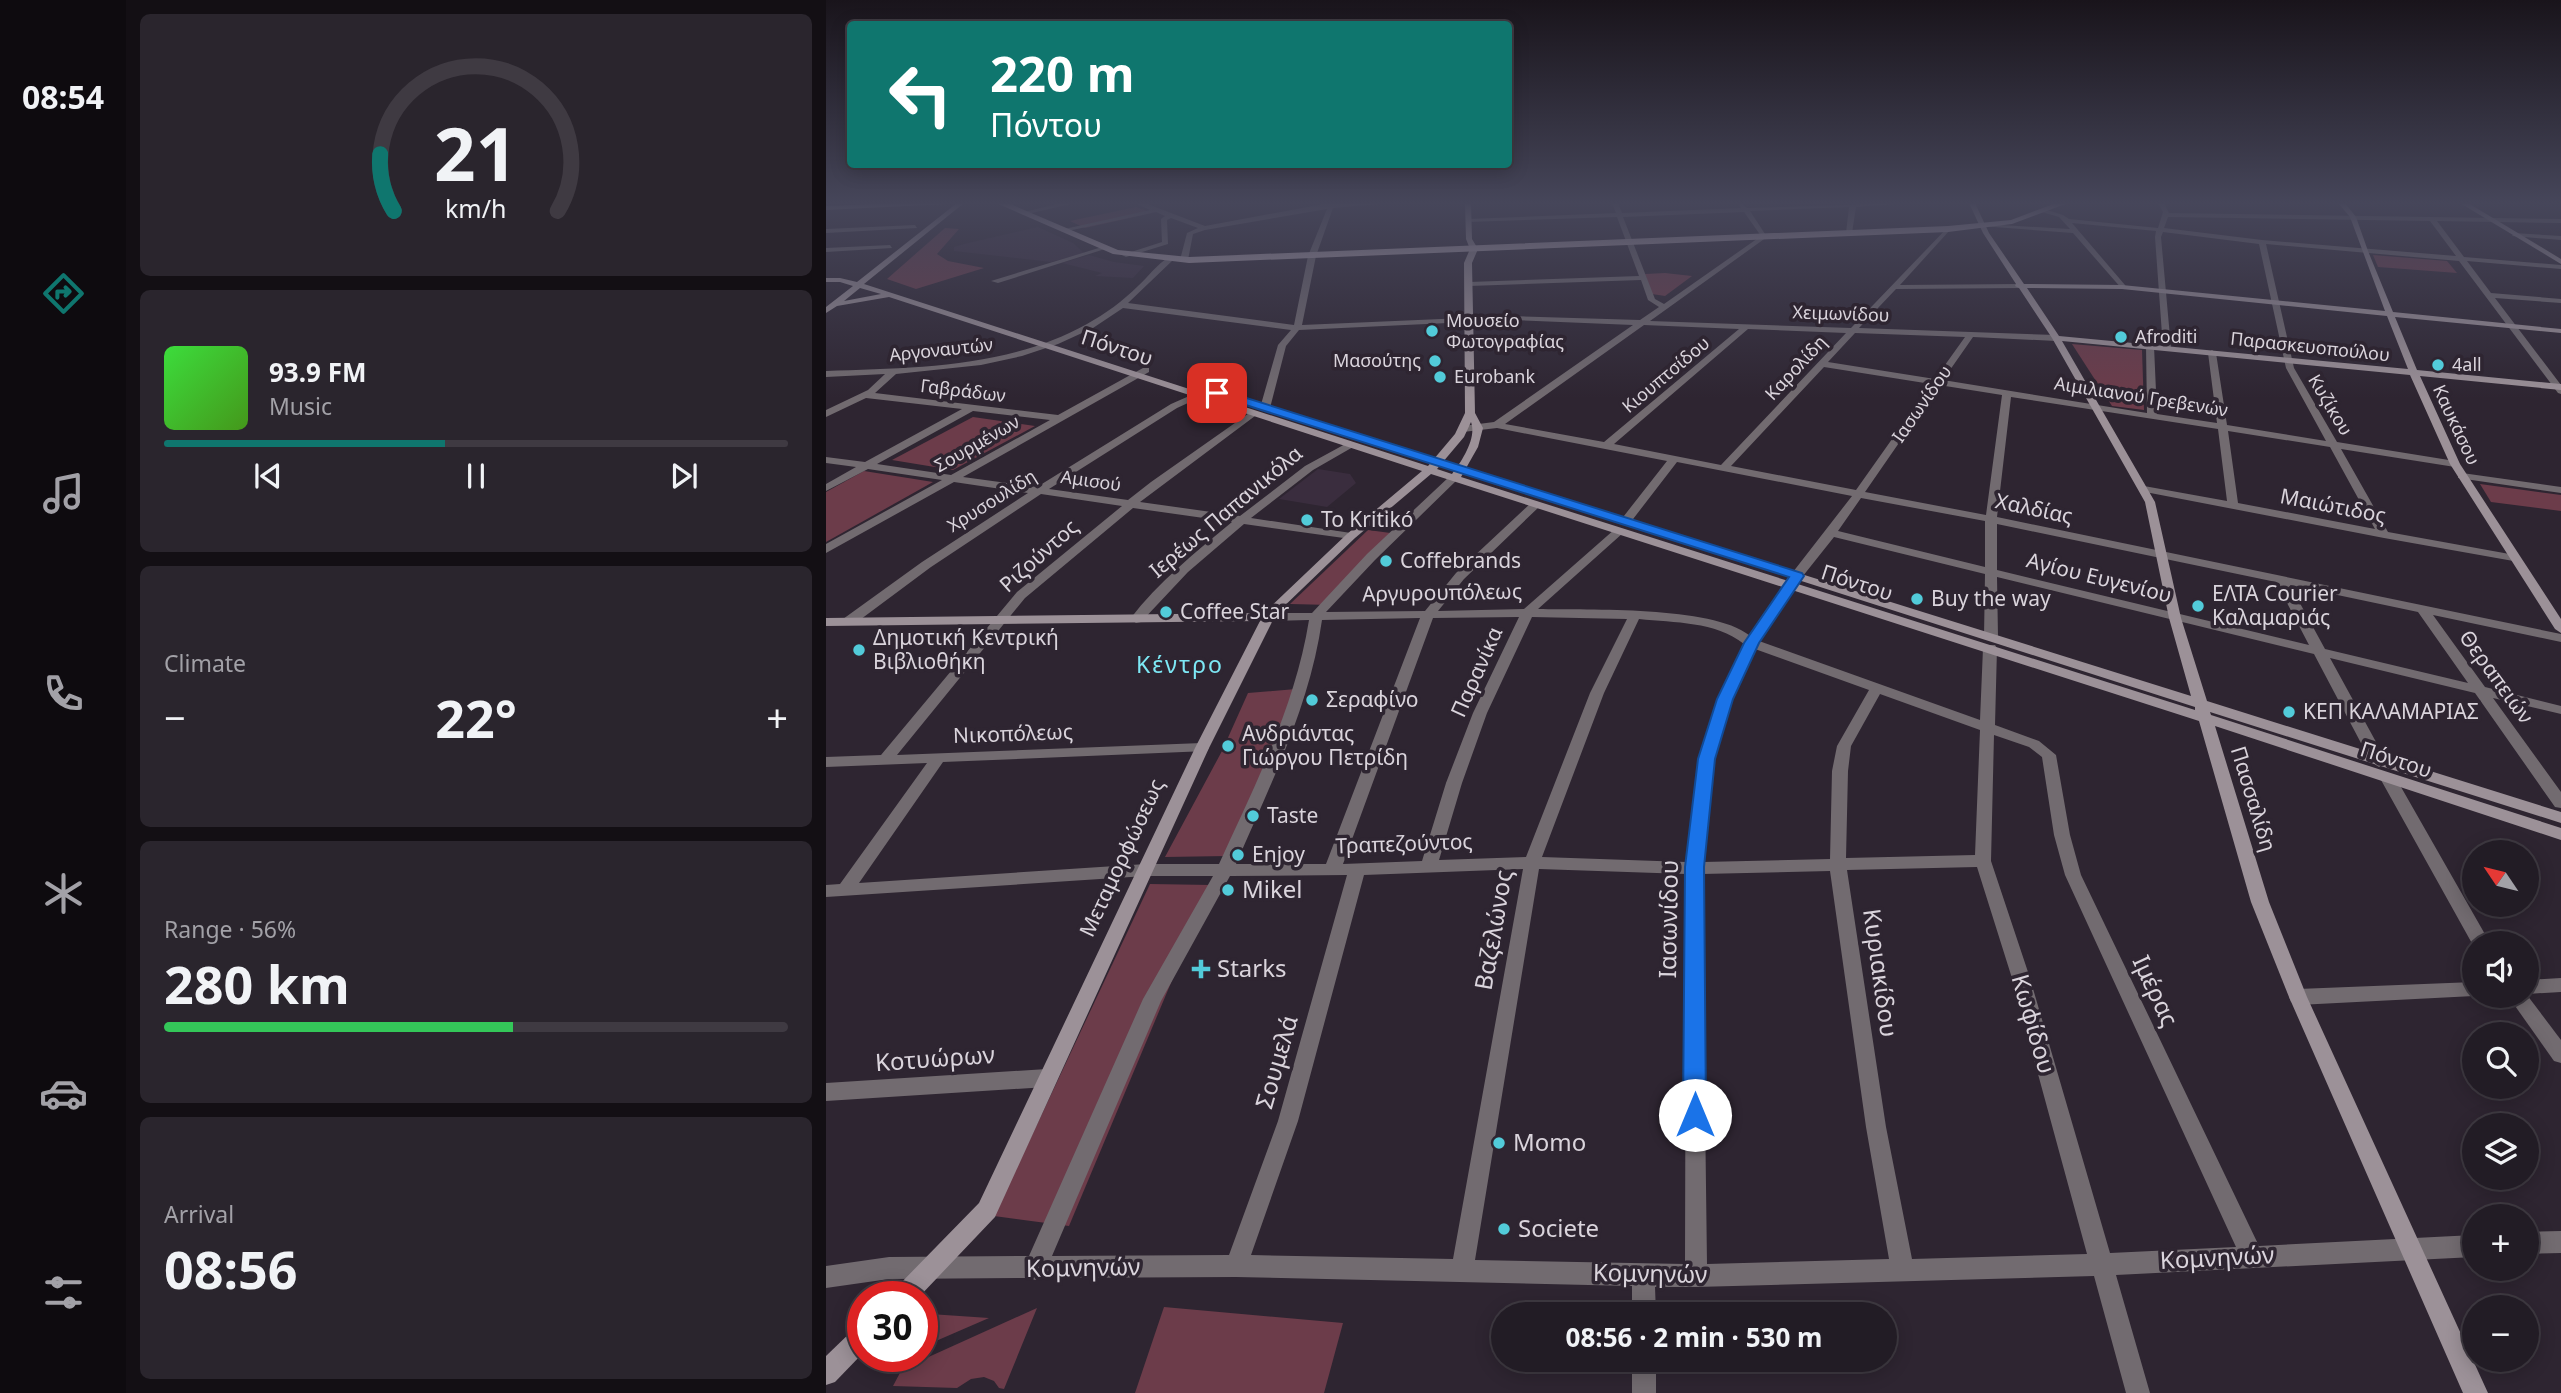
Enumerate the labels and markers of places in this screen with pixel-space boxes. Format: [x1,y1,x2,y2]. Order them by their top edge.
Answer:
place label: Μουσείο Φωτογραφίας [1446,308,1564,353]
marker: Μουσείο Φωτογραφίας [1424,323,1440,339]
place label: Afroditi [2135,324,2198,348]
marker: Afroditi [2113,329,2129,345]
place label: Μασούτης [1333,348,1421,372]
place label: 4all [2452,352,2482,376]
marker: Μασούτης [1427,353,1443,369]
marker: 4all [2430,357,2446,373]
pin [1187,363,1247,423]
place label: Eurobank [1454,364,1535,388]
marker: Eurobank [1432,369,1448,385]
place label: To Kritikó [1321,505,1413,533]
marker: To Kritikó [1299,512,1315,528]
place label: Coffebrands [1400,546,1521,574]
marker: Coffebrands [1378,553,1394,569]
place label: ΕΛΤΑ Courier Καλαμαριάς [2212,579,2338,631]
place label: Buy the way [1931,584,2051,612]
marker: Buy the way [1909,591,1925,607]
place label: Coffee Star [1180,597,1289,625]
marker: ΕΛΤΑ Courier Καλαμαριάς [2190,598,2206,614]
marker: Coffee Star [1158,604,1174,620]
place label: Δημοτική Κεντρική Βιβλιοθήκη [873,623,1059,675]
marker: Δημοτική Κεντρική Βιβλιοθήκη [851,642,867,658]
place label: Σεραφίνο [1326,685,1418,713]
marker: Σεραφίνο [1304,692,1320,708]
place label: ΚΕΠ ΚΑΛΑΜΑΡΙΑΣ [2303,697,2479,725]
marker: ΚΕΠ ΚΑΛΑΜΑΡΙΑΣ [2281,704,2297,720]
place label: Ανδριάντας Γιώργου Πετρίδη [1242,719,1408,771]
marker: Ανδριάντας Γιώργου Πετρίδη [1220,738,1236,754]
place label: Taste [1267,801,1318,829]
marker: Taste [1245,808,1261,824]
place label: Enjoy [1252,840,1305,868]
marker: Enjoy [1230,847,1246,863]
place label: Mikel [1242,872,1303,905]
marker: Mikel [1220,882,1236,898]
place label: Starks [1217,951,1287,984]
marker: Starks [1191,959,1211,979]
place label: Momo [1513,1125,1586,1158]
marker: Momo [1491,1135,1507,1151]
place label: Societe [1518,1211,1599,1244]
marker: Societe [1496,1221,1512,1237]

